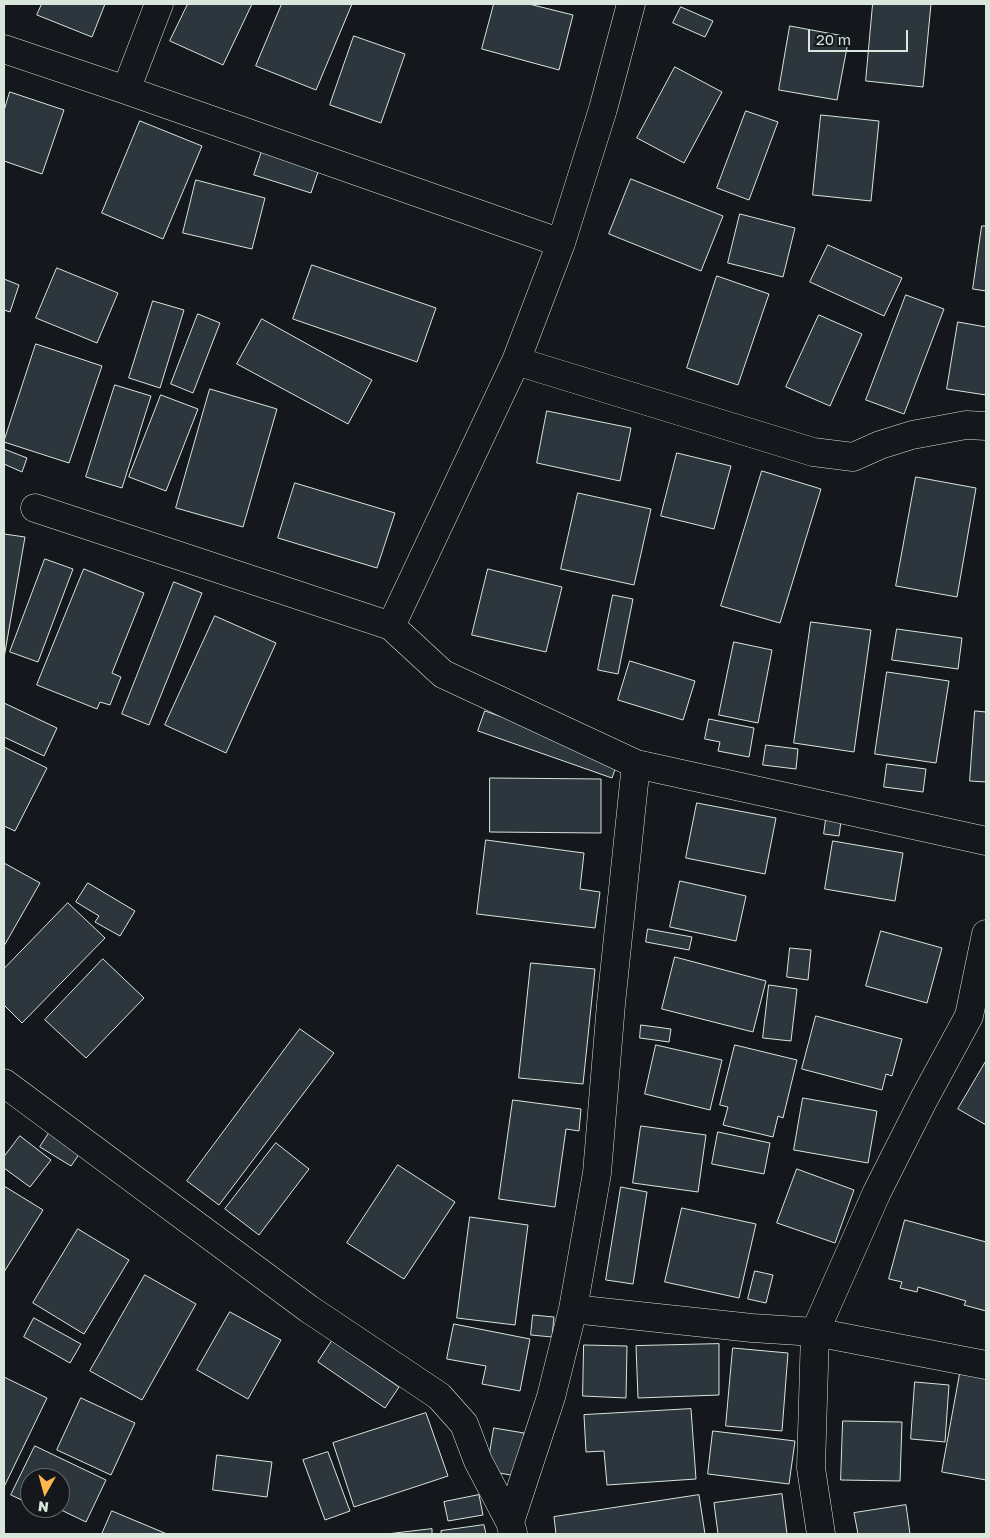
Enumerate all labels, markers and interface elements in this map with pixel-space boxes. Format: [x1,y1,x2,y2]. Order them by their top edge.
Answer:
scale bar [810,20,910,52]
text: 20 m [816,30,851,48]
north arrow [20,1468,70,1518]
text: N [37,1498,50,1516]

